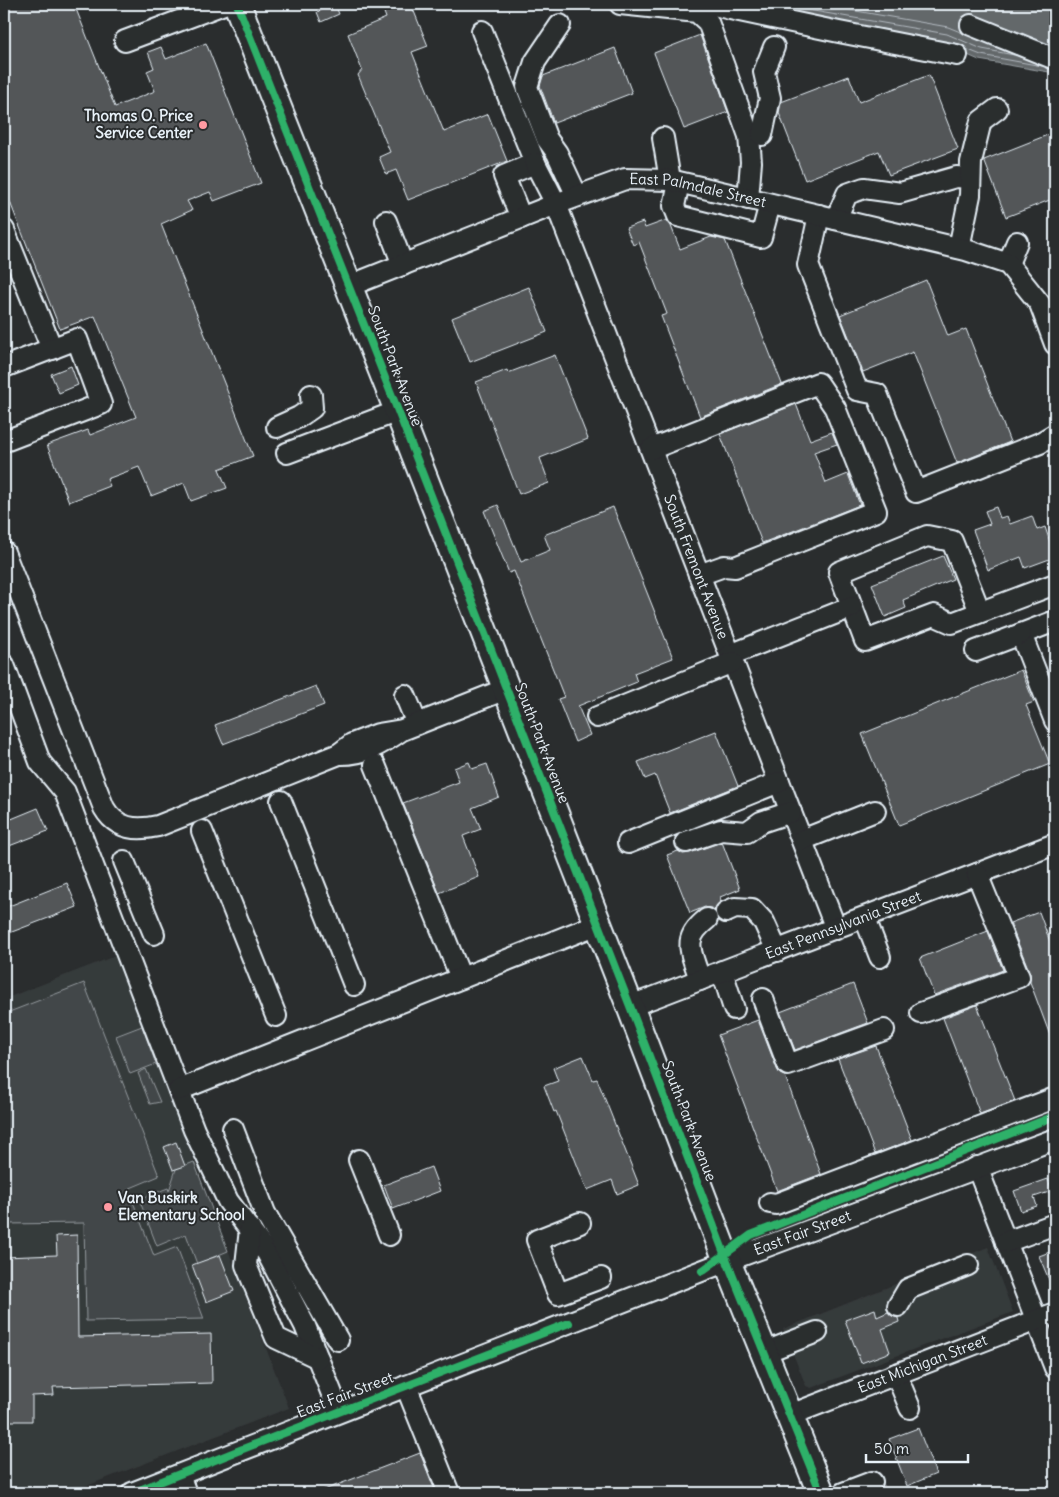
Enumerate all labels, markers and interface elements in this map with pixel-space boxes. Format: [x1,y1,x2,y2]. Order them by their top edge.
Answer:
place label: Thomas O. Price Service Center [84,106,194,142]
marker: Thomas O. Price Service Center [197,119,209,131]
street label: East Palmdale Street [629,169,768,211]
street label: South Park Avenue [364,303,427,429]
street label: South Fremont Avenue [660,492,733,642]
street label: South Park Avenue [511,680,574,806]
street label: East Pennsylvania Street [762,886,924,963]
street label: South Park Avenue [658,1058,721,1184]
place label: Van Buskirk Elementary School [118,1188,245,1225]
marker: Van Buskirk Elementary School [102,1201,114,1213]
street label: East Fair Street [751,1206,853,1259]
street label: East Michigan Street [855,1330,990,1397]
street label: East Fair Street [294,1367,396,1422]
scale bar [866,1432,969,1464]
text: 50 m [874,1439,909,1458]

